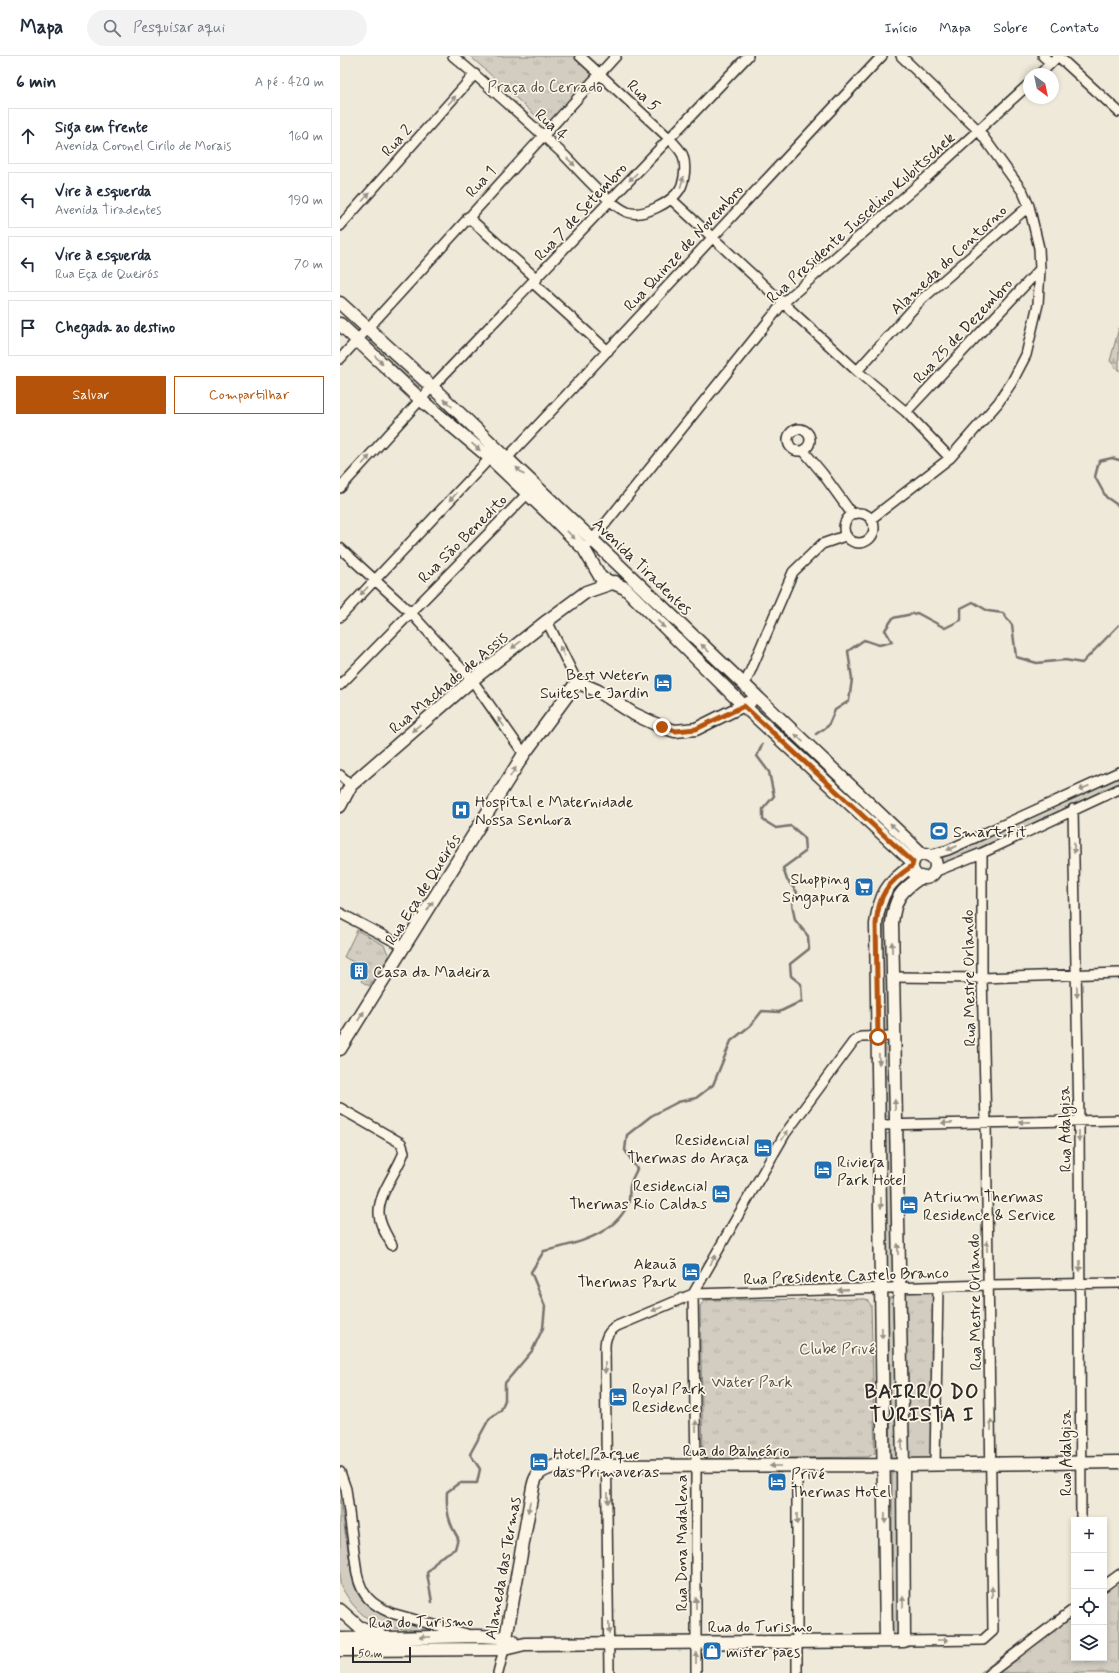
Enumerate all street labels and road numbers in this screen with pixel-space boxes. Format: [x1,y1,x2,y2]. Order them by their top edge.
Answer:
street label: Rua 5 [622,75,664,117]
street label: Rua 4 [530,104,572,146]
street label: Rua 2 [377,120,417,162]
street label: Rua Presidente Juscelino Kubitschek [762,128,960,308]
street label: Rua 7 de Setembro [530,158,632,266]
street label: Rua 1 [461,162,501,202]
street label: Rua Quinze de Novembro [620,180,749,316]
street label: Alameda do Contorno [886,201,1012,320]
street label: Rua 25 de Dezembro [909,274,1018,388]
street label: Rua São Benedito [414,490,512,588]
street label: Avenida Tiradentes [588,514,696,620]
street label: Rua Machado de Assis [385,627,513,739]
street label: Rua Eça de Queirós [381,830,466,949]
street label: Rua Mestre Orlando [958,909,981,1047]
street label: Rua Adalgisa [1054,1085,1078,1172]
street label: Rua Mestre Orlando [964,1233,987,1371]
street label: Rua Presidente Castelo Branco [743,1262,949,1291]
street label: Rua Adalgisa [1056,1409,1078,1496]
street label: Rua do Balneário [683,1441,789,1462]
street label: Rua Dona Madalena [672,1474,693,1611]
street label: Alameda das Termas [481,1495,526,1641]
street label: Rua do Turismo [368,1611,474,1634]
street label: Rua do Turismo [708,1617,812,1638]

